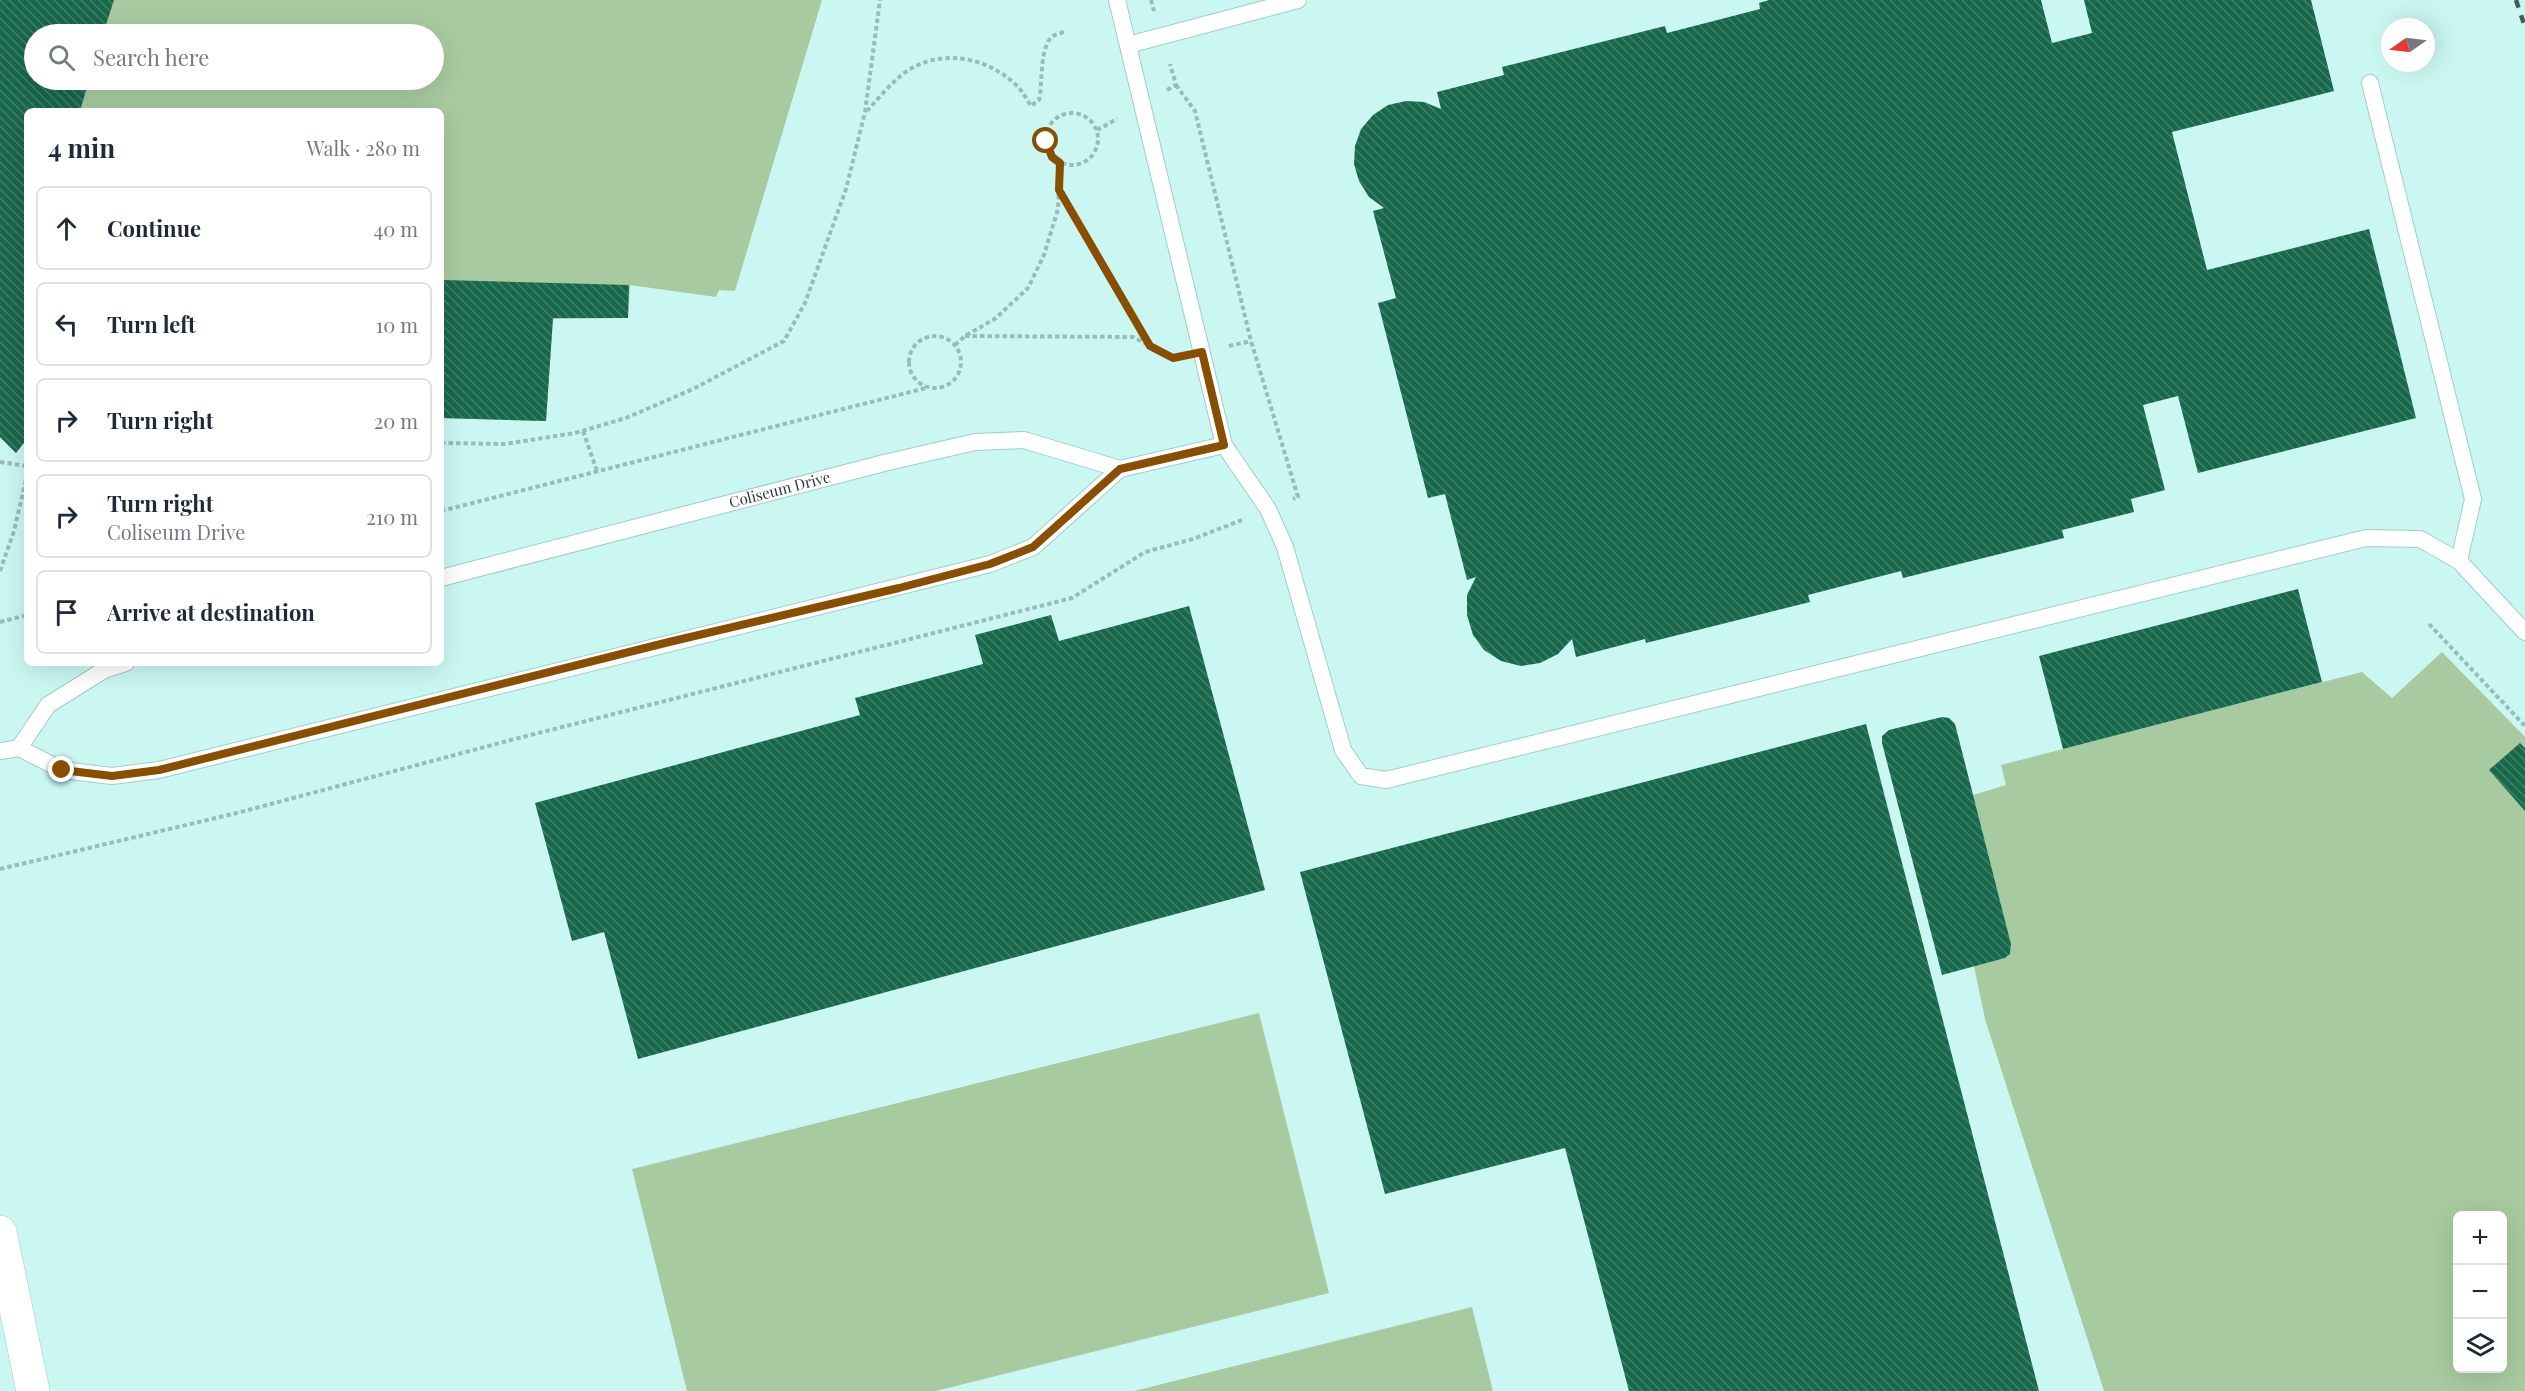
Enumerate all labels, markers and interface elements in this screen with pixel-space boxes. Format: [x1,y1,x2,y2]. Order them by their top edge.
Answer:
north arrow [2381,18,2435,72]
search box [24,24,444,90]
icon: search [45,41,78,74]
text: Search here [93,42,209,72]
route start [1032,127,1058,153]
text: 4 min [48,130,115,165]
text: Walk · 280 m [307,134,420,161]
icon: ahead [50,212,83,245]
text: Continue [107,213,201,243]
text: 40 m [373,215,418,242]
icon: left [50,308,83,341]
text: Turn left [107,309,196,339]
text: 10 m [376,311,418,338]
icon: right [50,404,83,437]
text: Turn right [107,405,213,435]
text: 20 m [374,407,418,434]
street label: Coliseum Drive [727,466,832,512]
text: Turn right [107,488,213,518]
icon: right [50,500,83,533]
text: 210 m [366,503,418,530]
text: Coliseum Drive [107,518,245,545]
icon: arrive [50,596,83,629]
text: Arrive at destination [107,597,315,627]
route end [48,756,74,782]
map controls [2453,1211,2507,1373]
button: + [2453,1211,2507,1265]
button: − [2453,1265,2507,1319]
button: layers [2453,1319,2507,1373]

